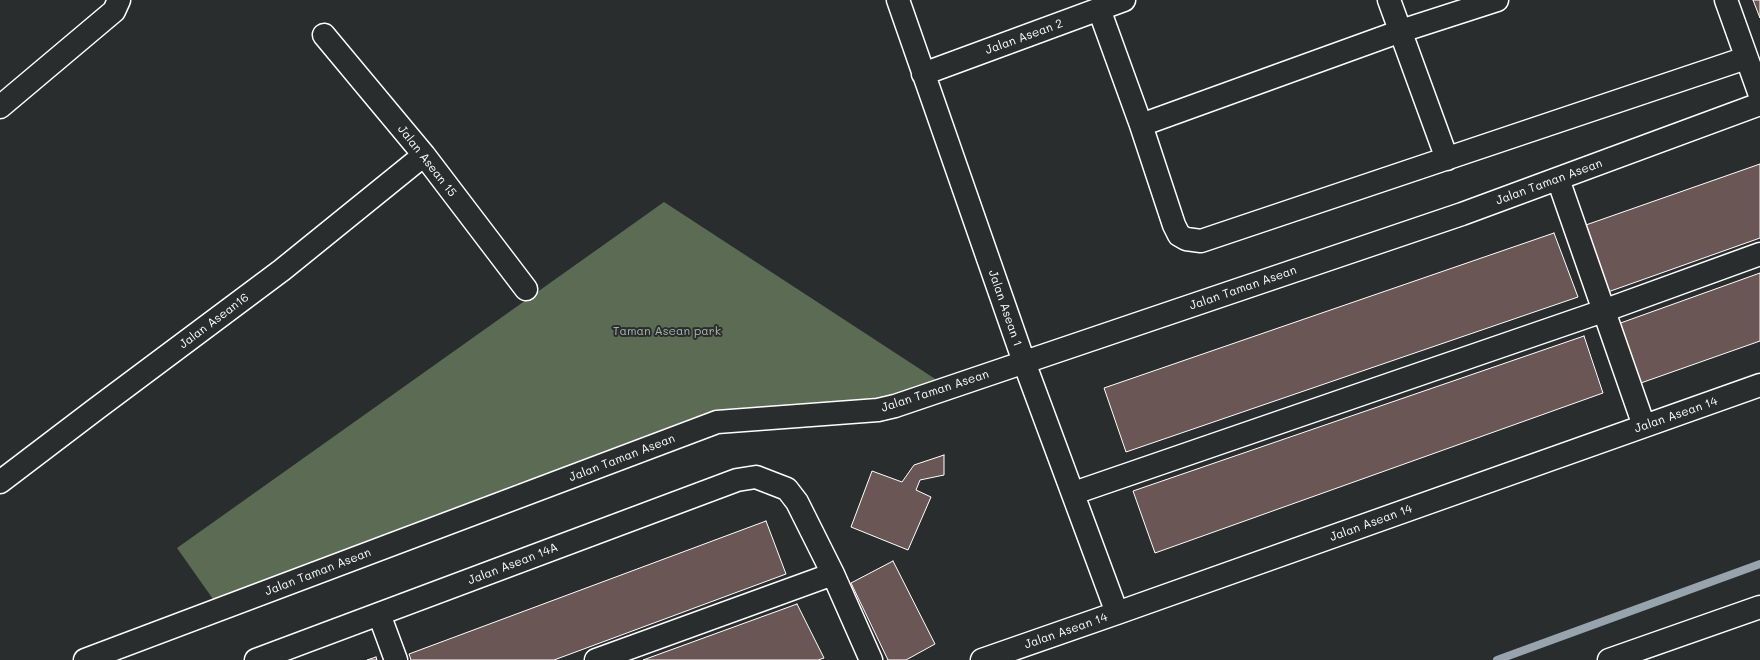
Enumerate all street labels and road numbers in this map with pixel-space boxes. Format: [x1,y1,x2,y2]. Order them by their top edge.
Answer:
street label: Jalan Asean 2 [983,16,1065,58]
street label: Jalan Asean 15 [395,122,459,200]
street label: Jalan Taman Asean [1494,156,1604,208]
street label: Jalan Taman Asean [1188,263,1298,313]
street label: Jalan Asean 1 [985,268,1025,348]
street label: Jalan Asean16 [176,290,252,352]
street label: Jalan Taman Asean [879,367,991,415]
street label: Jalan Asean 14 [1633,394,1719,436]
street label: Jalan Taman Asean [567,431,677,485]
street label: Jalan Asean 14 [1328,501,1414,545]
street label: Jalan Asean 14A [466,540,560,588]
street label: Jalan Taman Asean [263,545,373,599]
street label: Jalan Asean 14 [1023,610,1109,652]

